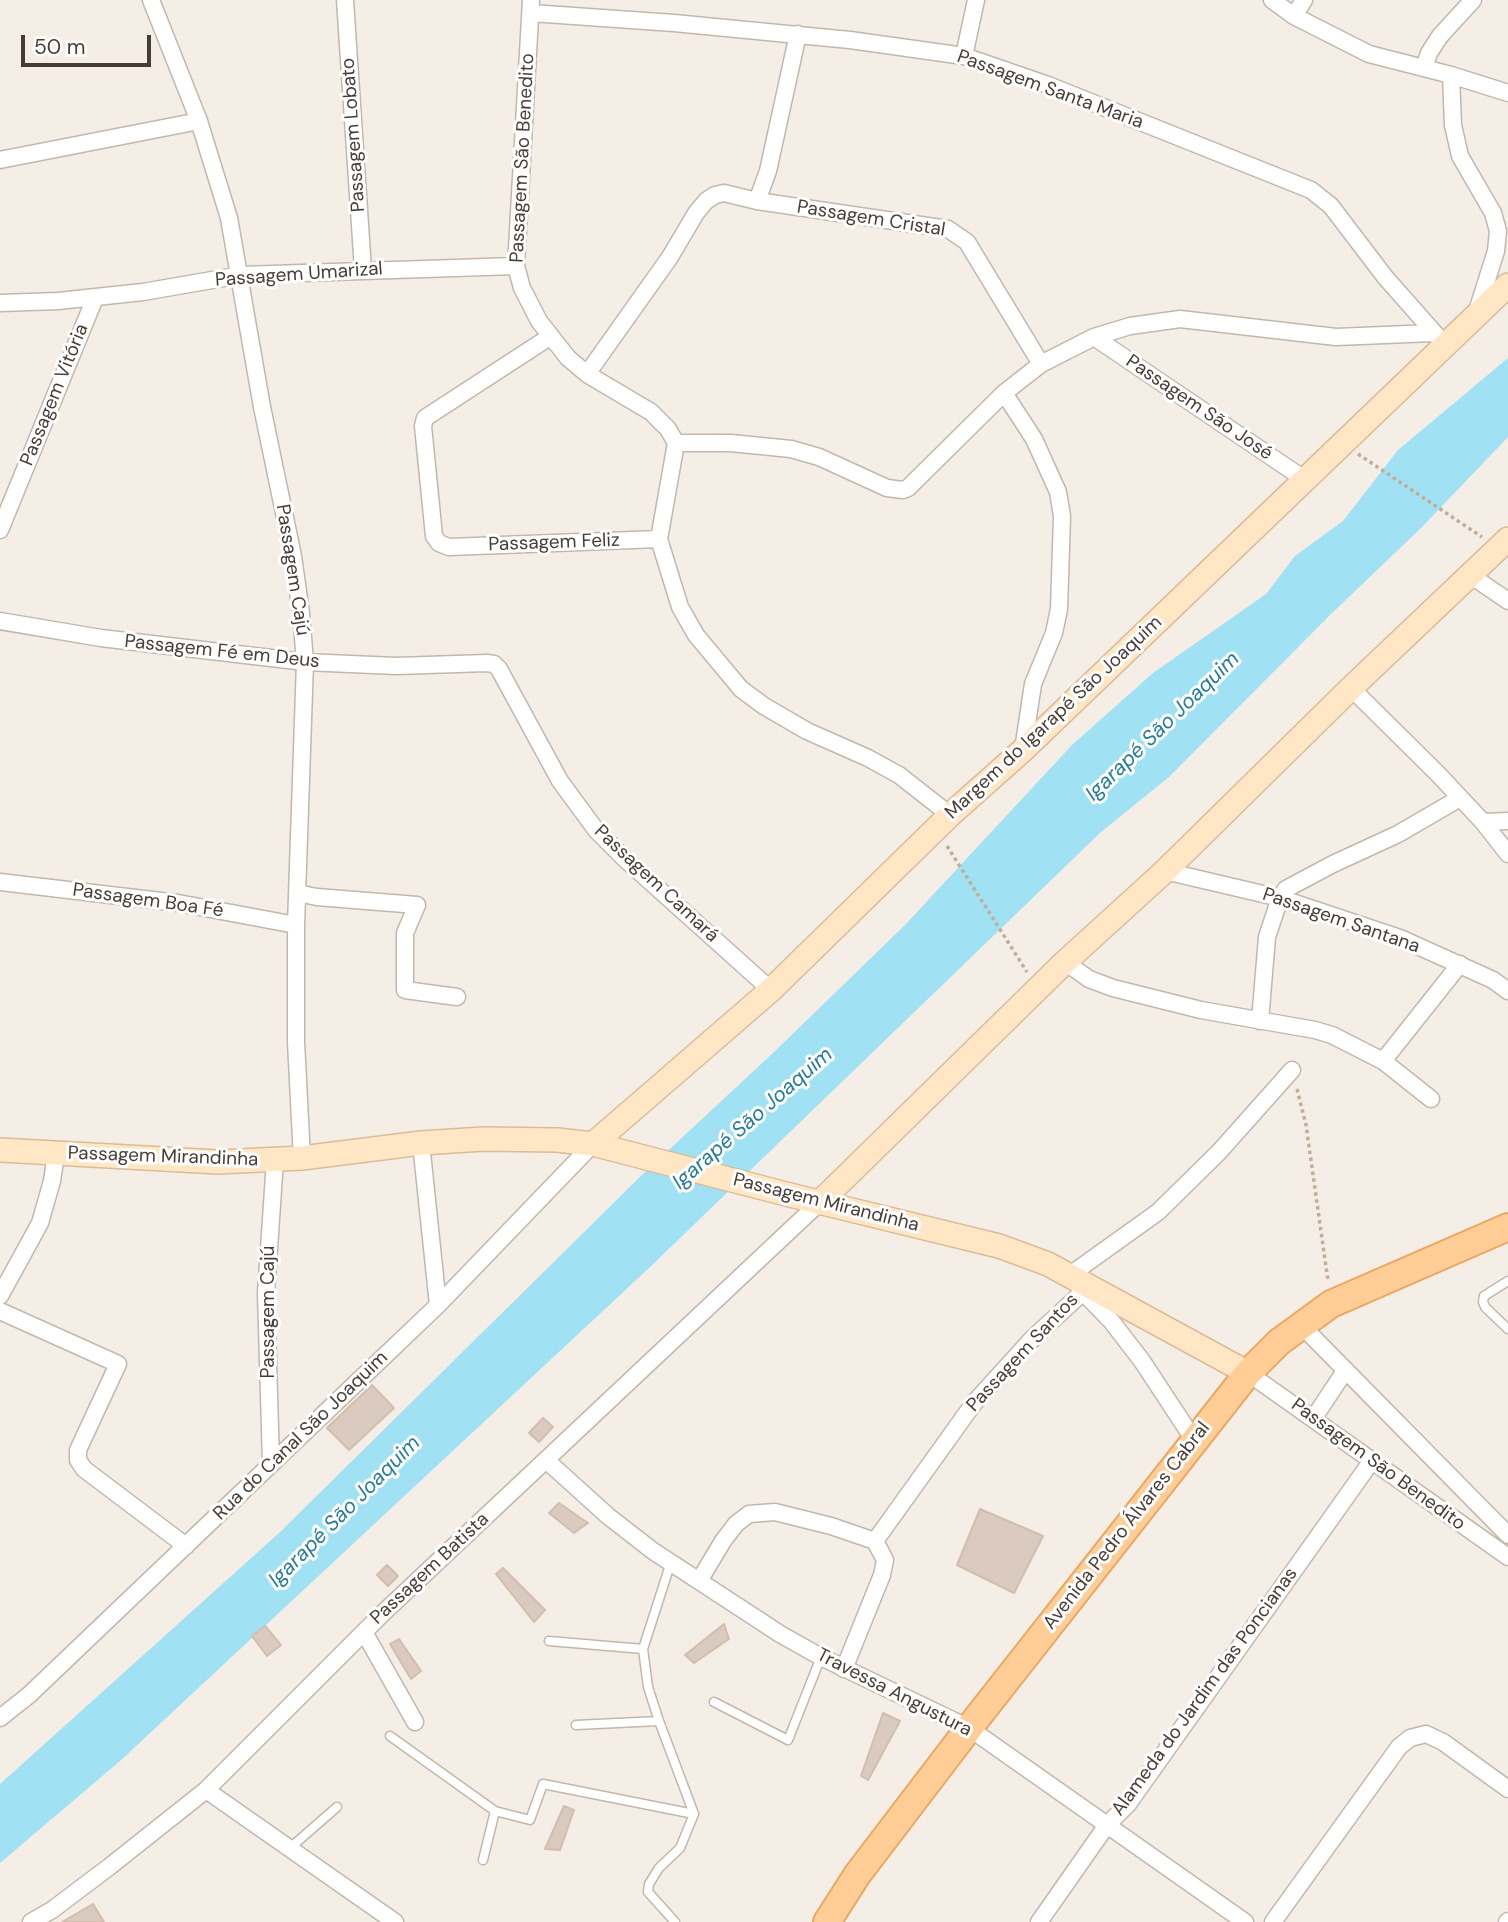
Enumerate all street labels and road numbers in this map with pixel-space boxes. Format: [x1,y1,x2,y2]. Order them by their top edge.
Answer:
street label: Passagem Santa Maria [954,46,1146,134]
street label: Passagem São Benedito [506,53,540,263]
street label: Passagem Lobato [337,57,371,213]
street label: Passagem Cristal [795,196,947,242]
street label: Passagem Umarizal [214,258,384,292]
street label: Passagem Vitória [16,321,94,469]
street label: Passagem São José [1121,350,1277,466]
street label: Passagem Cajú [270,503,314,637]
street label: Passagem Feliz [488,529,620,557]
street label: Margem do Igarapé São Joaquim [941,611,1167,825]
street label: Passagem Fé em Deus [123,630,321,674]
street label: Passagem Camará [589,820,723,948]
street label: Passagem Boa Fé [71,879,225,923]
street label: Passagem Santana [1259,883,1423,959]
street label: Passagem Mirandinha [67,1142,259,1172]
street label: Passagem Mirandinha [731,1169,921,1237]
street label: Passagem Cajú [258,1246,280,1378]
street label: Passagem Santos [962,1289,1084,1417]
street label: Rua do Canal São Joaquim [209,1347,393,1525]
street label: Passagem São Benedito [1286,1394,1470,1536]
street label: Avenida Pedro Álvares Cabral [1039,1418,1215,1634]
street label: Passagem Batista [366,1508,494,1630]
street label: Alameda do Jardim das Poncianas [1107,1563,1303,1821]
street label: Travessa Angustura [813,1644,975,1742]

